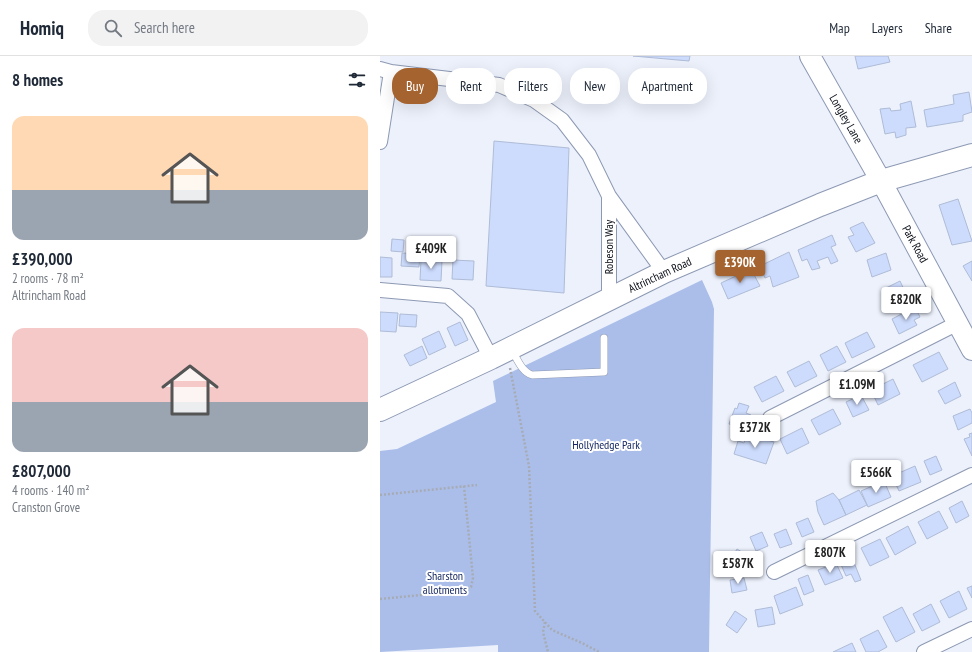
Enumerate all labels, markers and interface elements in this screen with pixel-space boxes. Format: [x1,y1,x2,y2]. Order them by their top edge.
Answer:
search box [88,10,368,46]
text: Homiq [20,16,64,40]
icon: search [102,17,124,39]
text: Search here [134,18,195,37]
text: Map [829,19,850,37]
text: Layers [872,19,903,37]
text: Share [925,19,952,37]
chip: Buy [392,68,438,104]
chip: Rent [446,68,496,104]
chip: Filters [504,68,562,104]
chip: New [570,68,620,104]
chip: Apartment [628,68,707,104]
text: 8 homes [12,69,63,91]
icon: filters [346,69,368,91]
street label: Longley Lane [826,92,866,146]
icon: home [154,142,226,214]
street label: Robeson Way [601,219,616,274]
street label: Park Road [899,222,932,265]
pin: £409K [403,236,459,270]
text: £409K [415,240,447,257]
text: £390,000 [12,248,73,270]
pin: £390K [712,250,768,284]
street label: Altrincham Road [626,253,694,296]
text: £390K [724,254,756,271]
text: 2 rooms · 78 m² [12,270,84,287]
text: Altrincham Road [12,287,86,304]
pin: £820K [878,287,934,321]
text: £820K [890,291,922,308]
icon: home [154,354,226,426]
pin: £1.09M [824,372,890,406]
text: £1.09M [839,376,875,393]
pin: £372K [727,415,783,449]
text: £372K [739,419,771,436]
park label: Hollyhedge Park [572,437,640,452]
text: £807,000 [12,460,71,482]
pin: £566K [848,460,904,494]
text: £566K [860,464,892,481]
text: 4 rooms · 140 m² [12,482,90,499]
text: Cranston Grove [12,499,80,516]
pin: £807K [802,540,858,574]
text: £807K [814,544,846,561]
pin: £587K [710,551,766,585]
text: £587K [722,555,754,572]
park label: Sharston allotments [423,568,467,597]

